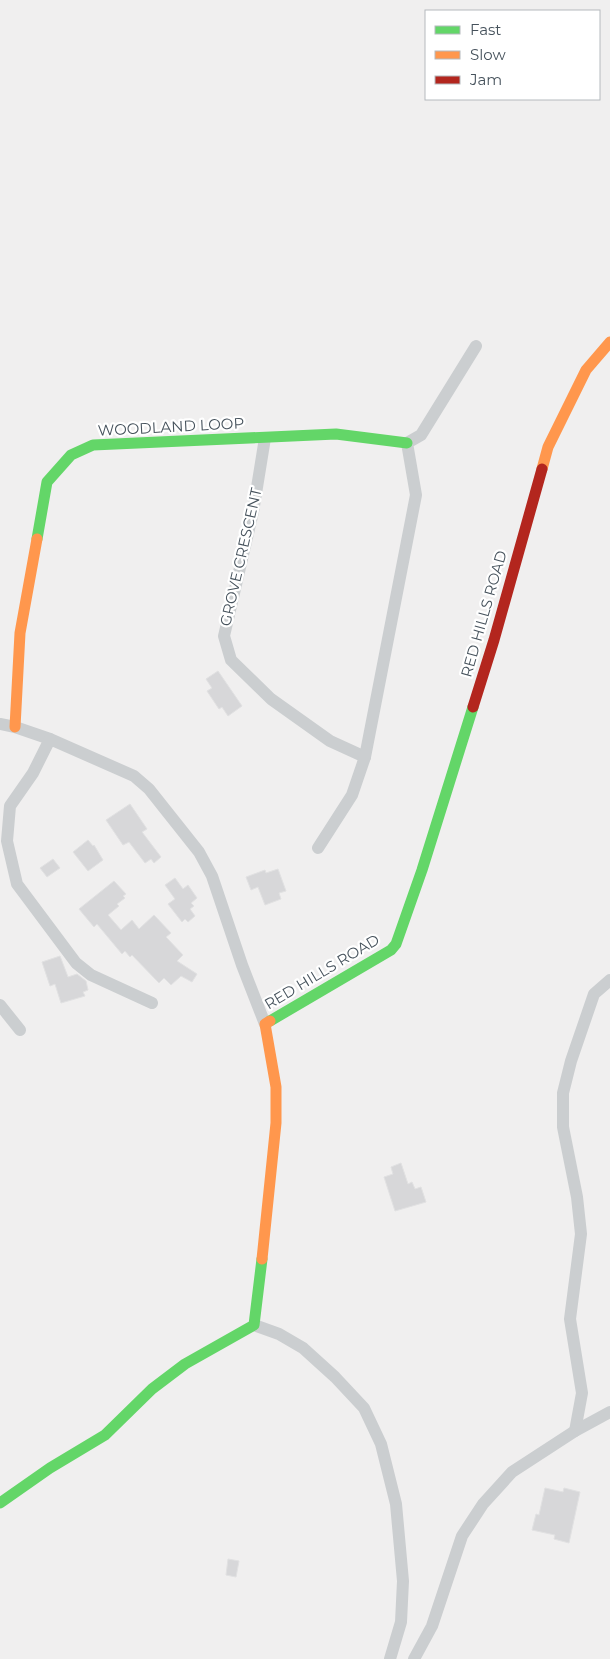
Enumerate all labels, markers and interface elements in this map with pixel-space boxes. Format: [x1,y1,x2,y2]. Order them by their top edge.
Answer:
legend [425,10,600,100]
text: Fast [470,20,501,39]
text: Slow [470,45,506,64]
text: Jam [469,70,502,89]
street label: WOODLAND LOOP [97,413,245,440]
street label: GROVE CRESCENT [215,486,266,628]
street label: RED HILLS ROAD [456,548,511,679]
street label: RED HILLS ROAD [261,930,383,1013]

